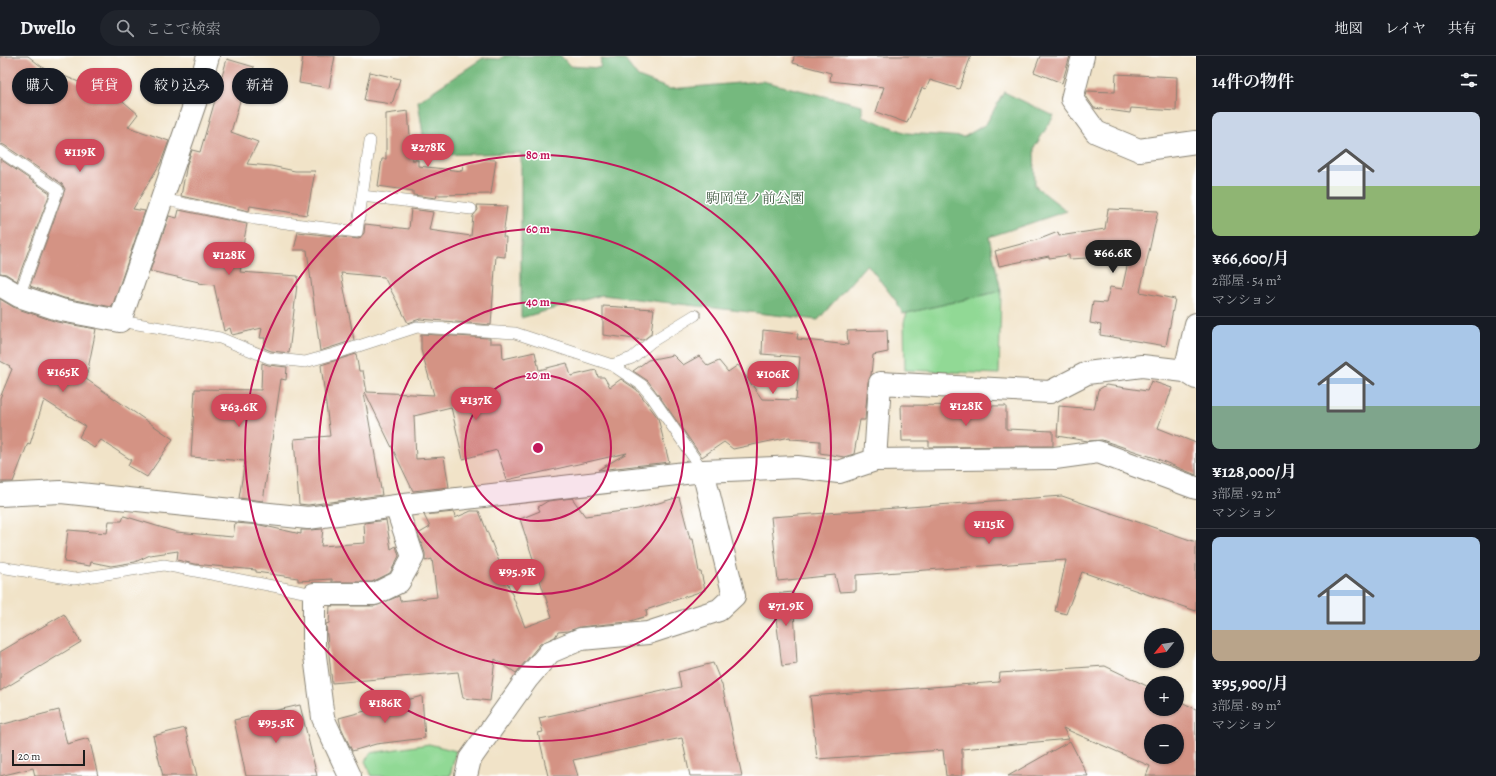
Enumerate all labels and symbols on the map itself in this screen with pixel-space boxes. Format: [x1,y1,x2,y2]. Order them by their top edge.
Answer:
pin: ¥278K [400,134,456,168]
pin: ¥119K [52,139,108,173]
text: 80 m [526,147,550,163]
park label: 駒岡堂ノ前公園 [706,189,804,208]
text: 60 m [526,221,550,237]
pin: ¥66.6K [1080,240,1146,274]
pin: ¥128K [201,242,257,276]
text: 40 m [526,294,550,310]
pin: ¥165K [35,359,91,393]
pin: ¥106K [745,361,801,395]
text: 20 m [526,367,550,383]
pin: ¥137K [448,387,504,421]
pin: ¥128K [938,393,994,427]
pin: ¥63.6K [206,394,272,428]
centre of rings [531,441,545,455]
pin: ¥115K [961,511,1017,545]
pin: ¥95.9K [484,559,550,593]
pin: ¥71.9K [753,593,819,627]
north arrow [1144,628,1184,668]
pin: ¥186K [357,690,413,724]
pin: ¥95.5K [243,710,309,744]
scale bar [12,748,85,767]

